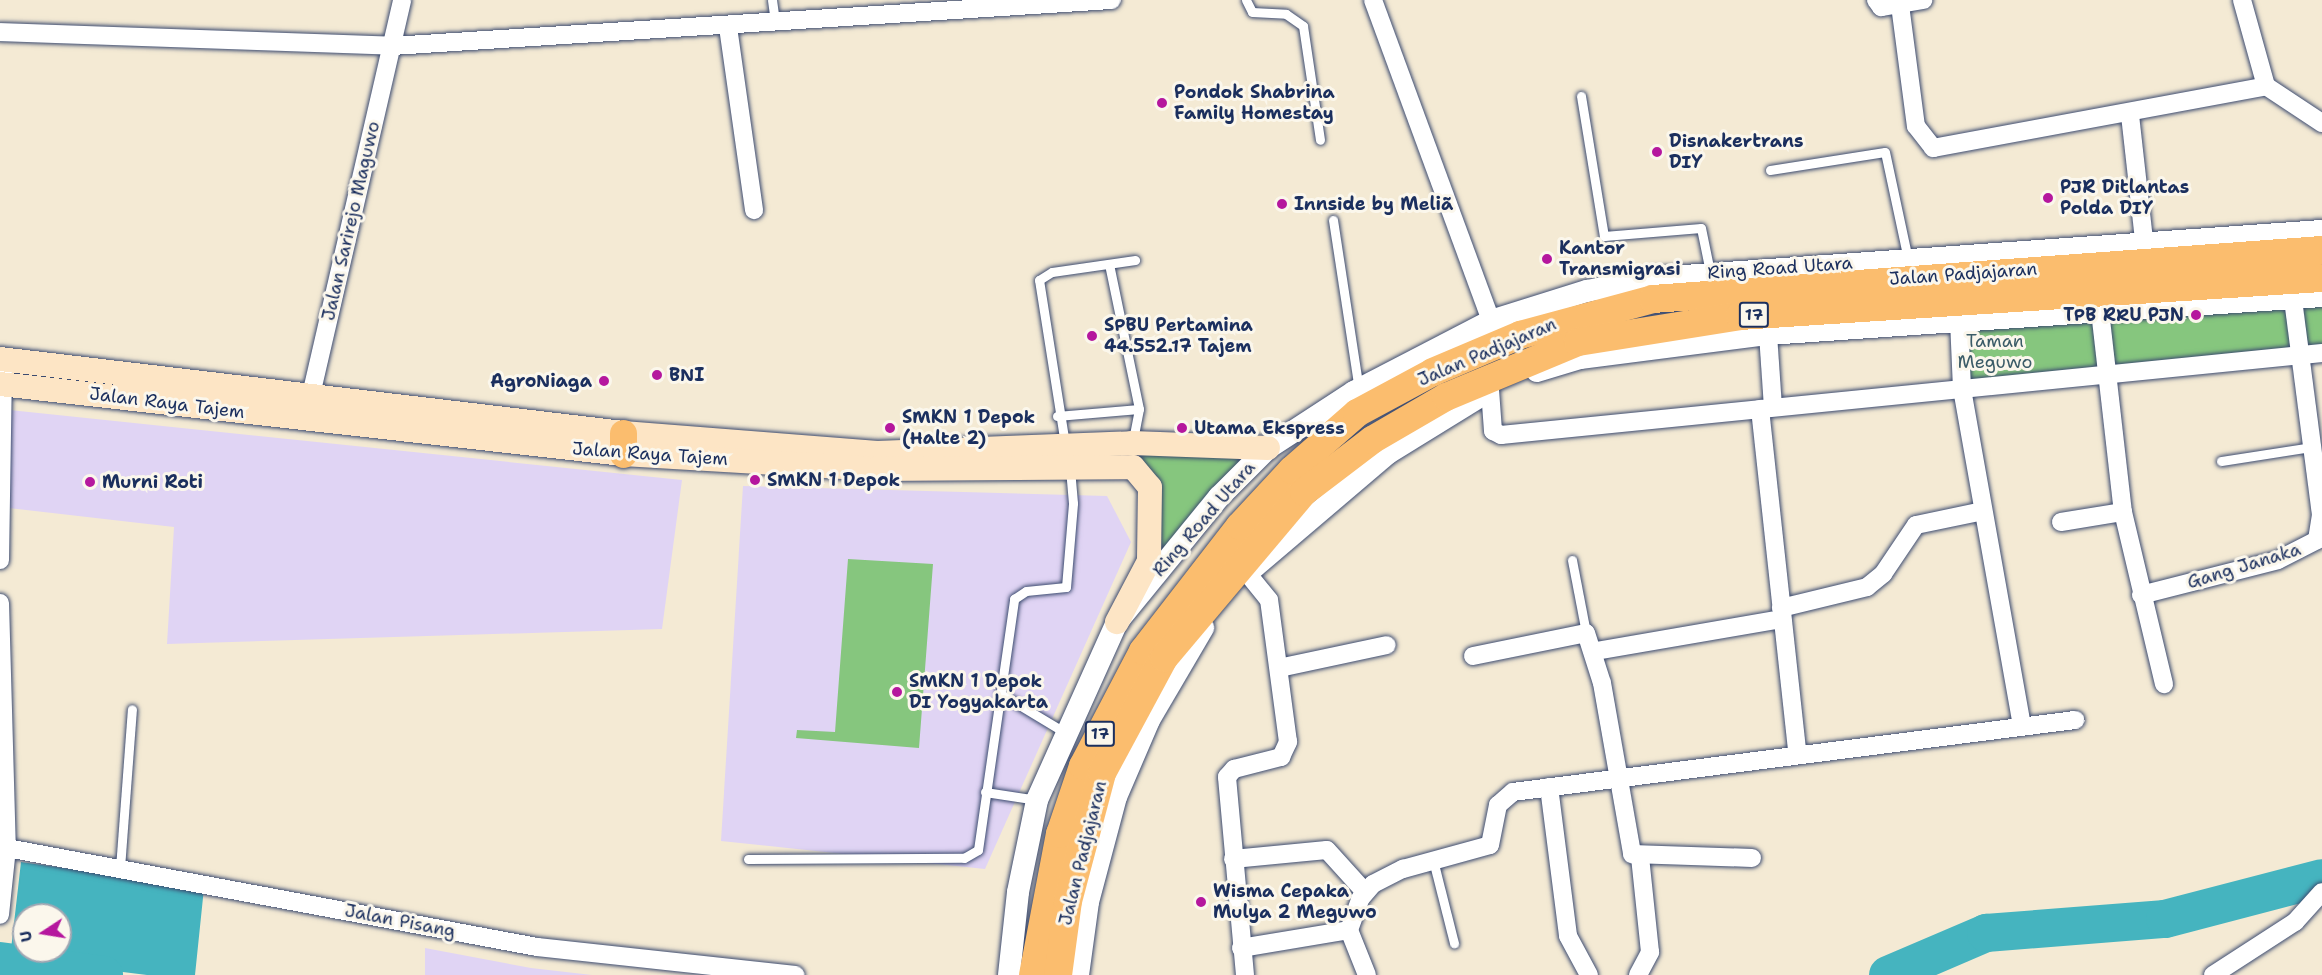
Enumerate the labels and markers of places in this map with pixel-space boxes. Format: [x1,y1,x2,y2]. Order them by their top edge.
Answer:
place label: Pondok Shabrina Family Homestay [1174,82,1335,124]
marker: Pondok Shabrina Family Homestay [1155,96,1169,110]
place label: Disnakertrans DIY [1669,131,1804,174]
marker: Disnakertrans DIY [1650,145,1664,159]
place label: PJR Ditlantas Polda DIY [2060,177,2189,219]
marker: PJR Ditlantas Polda DIY [2041,191,2055,205]
place label: Innside by Meliã [1294,193,1453,215]
marker: Innside by Meliã [1275,197,1289,211]
place label: Kantor Transmigrasi [1559,238,1681,280]
marker: Kantor Transmigrasi [1540,252,1554,266]
place label: TPB RRU PJN [2063,304,2184,326]
marker: TPB RRU PJN [2189,308,2203,322]
place label: SPBU Pertamina 44.552.17 Tajem [1104,315,1253,358]
marker: SPBU Pertamina 44.552.17 Tajem [1085,329,1099,343]
place label: BNI [669,364,704,386]
marker: BNI [650,368,664,382]
place label: AgroNiaga [490,370,592,392]
marker: AgroNiaga [597,374,611,388]
place label: SMKN 1 Depok (Halte 2) [902,407,1035,450]
place label: Utama Ekspress [1194,417,1345,439]
marker: SMKN 1 Depok (Halte 2) [883,421,897,435]
marker: Utama Ekspress [1175,421,1189,435]
place label: SMKN 1 Depok [767,469,900,491]
place label: Murni Roti [102,471,203,493]
marker: SMKN 1 Depok [748,473,762,487]
marker: Murni Roti [83,475,97,489]
place label: SMKN 1 Depok DI Yogyakarta [909,671,1048,714]
marker: SMKN 1 Depok DI Yogyakarta [890,685,904,699]
place label: Wisma Cepaka Mulya 2 Meguwo [1213,881,1377,924]
marker: Wisma Cepaka Mulya 2 Meguwo [1194,895,1208,909]

